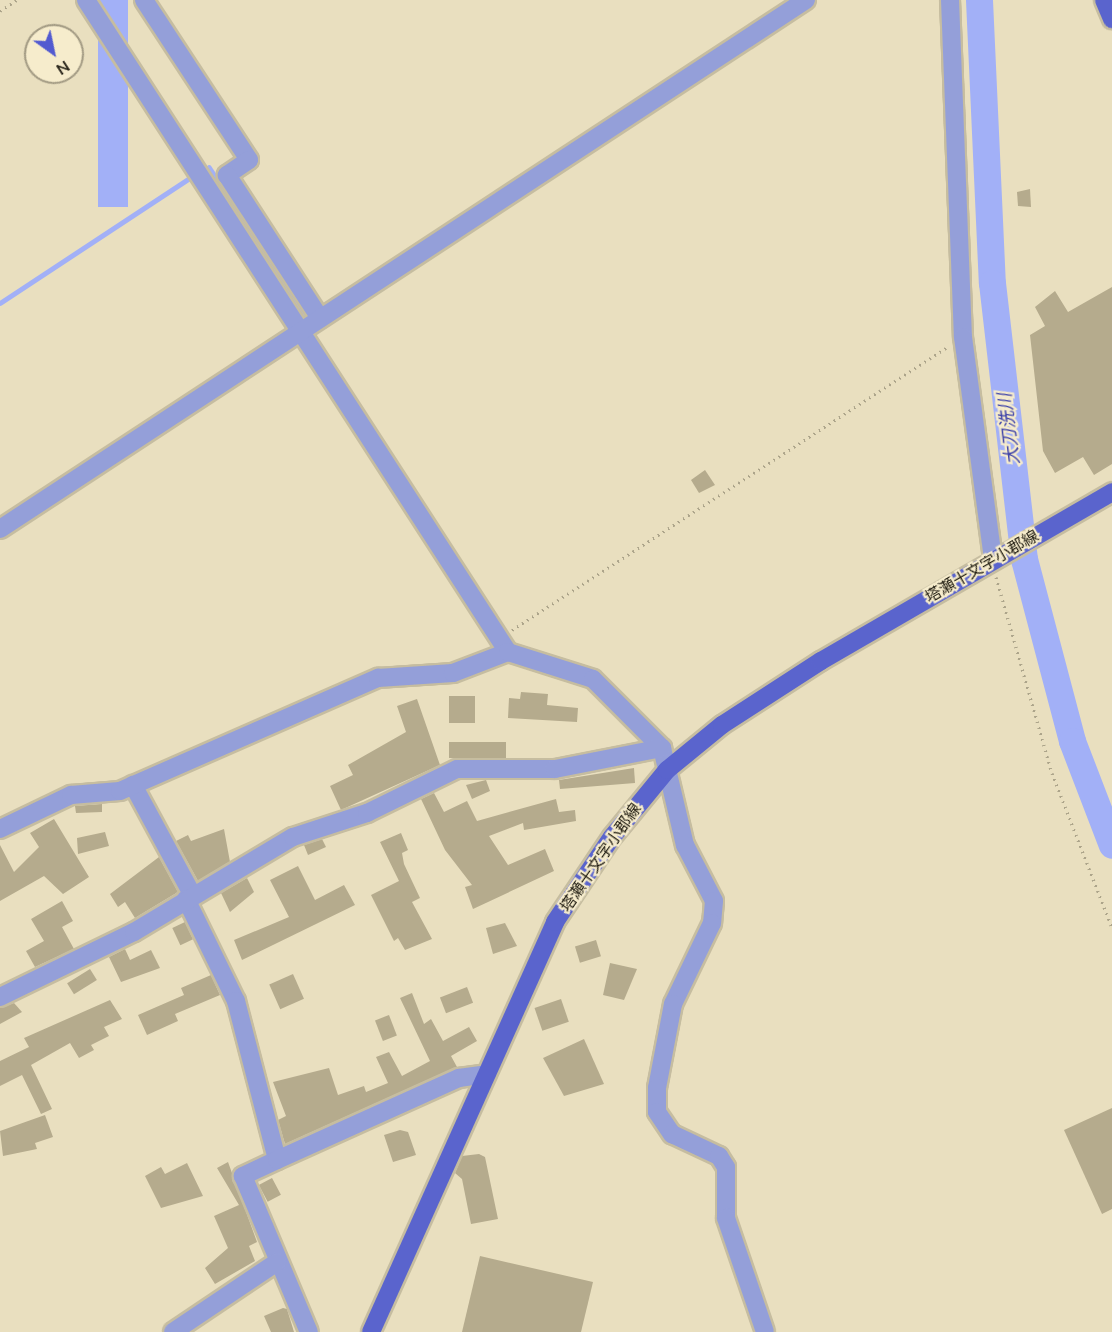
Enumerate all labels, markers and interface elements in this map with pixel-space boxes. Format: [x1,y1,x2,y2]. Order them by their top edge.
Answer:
north arrow [24,24,84,84]
text: N [52,55,74,80]
water label: 大刀洗川 [994,392,1024,466]
street label: 塔瀬十文字小郡線 [922,527,1042,607]
street label: 塔瀬十文字小郡線 [556,800,646,916]

